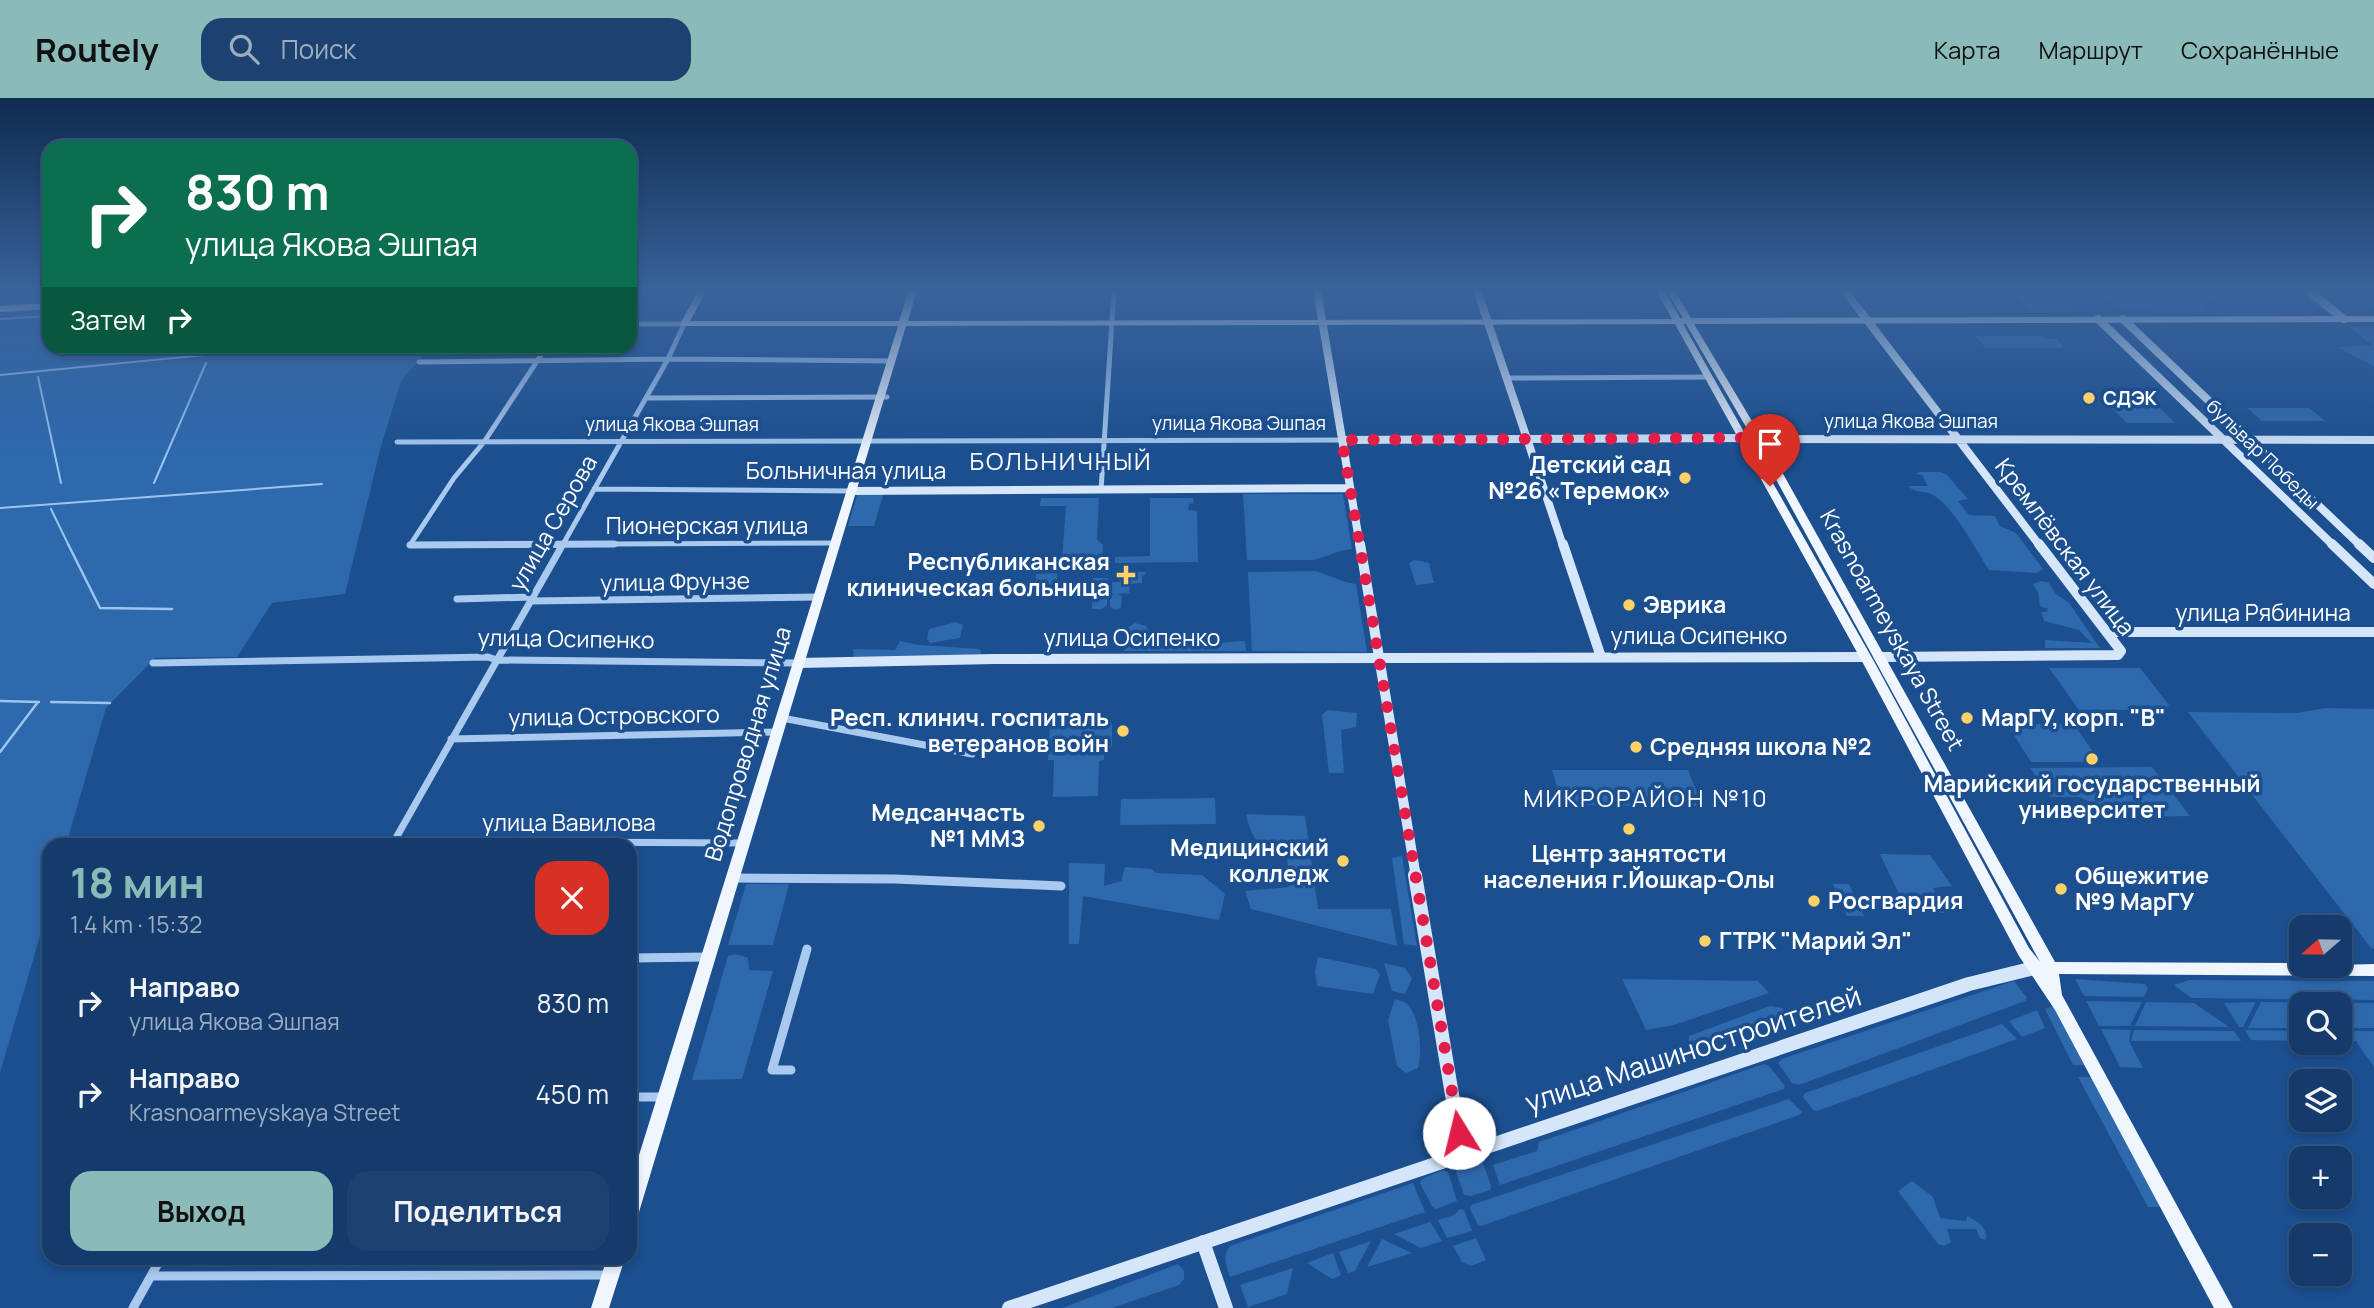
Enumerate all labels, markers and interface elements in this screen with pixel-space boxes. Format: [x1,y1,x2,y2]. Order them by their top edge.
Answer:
search box [201,18,691,81]
text: Routely [35,27,159,72]
icon: search [225,30,263,68]
text: Поиск [281,31,356,67]
text: Карта [1934,33,2001,66]
text: Маршрут [2039,33,2143,66]
text: Сохранённые [2181,33,2339,66]
text: 830 m [185,158,330,225]
icon: right [70,168,161,259]
text: улица Якова Эшпая [185,222,478,266]
icon: right [160,301,198,339]
text: Затем [70,302,146,338]
place label: СДЭК [2103,385,2158,411]
marker: СДЭК [2081,390,2097,406]
street label: бульвар Победы [2201,393,2325,515]
street label: улица Якова Эшпая [1824,408,1998,434]
street label: улица Якова Эшпая [1152,410,1326,436]
street label: улица Якова Эшпая [585,411,759,437]
pin [1740,414,1800,486]
icon: arrive [1751,425,1789,463]
district label: БОЛЬНИЧНЫЙ [969,444,1153,477]
place label: Детский сад №26 «Теремок» [1488,448,1671,506]
street label: улица Серова [500,449,604,596]
street label: Кремлёвская улица [1988,451,2143,642]
street label: Больничная улица [746,454,946,486]
marker: Детский сад №26 «Теремок» [1677,470,1693,486]
street label: Krasnoarmeyskaya Street [1813,503,1973,756]
street label: Пионерская улица [606,509,808,541]
place label: Республиканская клиническая больница [847,545,1110,603]
street label: улица Фрунзе [600,564,750,598]
marker: Республиканская клиническая больница [1116,565,1136,585]
place label: Эврика [1643,588,1726,620]
street label: улица Рябинина [2175,596,2351,628]
marker: Эврика [1621,597,1637,613]
street label: улица Осипенко [1611,619,1787,651]
street label: улица Осипенко [477,620,655,656]
street label: улица Осипенко [1044,621,1220,653]
street label: Водопроводная улица [696,622,798,865]
street label: улица Островского [508,697,720,733]
place label: Респ. клинич. госпиталь ветеранов войн [830,701,1109,759]
place label: МарГУ, корп. "В" [1981,701,2166,733]
marker: МарГУ, корп. "В" [1959,710,1975,726]
marker: Респ. клинич. госпиталь ветеранов войн [1115,723,1131,739]
place label: Средняя школа №2 [1650,730,1871,762]
marker: Средняя школа №2 [1628,739,1644,755]
marker: Марийский государственный университет [2084,751,2100,767]
place label: Марийский государственный университет [1923,767,2261,825]
district label: МИКРОРАЙОН №10 [1523,781,1769,814]
place label: Медсанчасть №1 ММЗ [871,796,1025,854]
street label: улица Вавилова [482,806,656,838]
marker: Медсанчасть №1 ММЗ [1031,818,1047,834]
marker: Центр занятости населения г.Йошкар-Олы [1621,821,1637,837]
place label: Медицинский колледж [1170,831,1329,889]
place label: Центр занятости населения г.Йошкар-Олы [1483,837,1775,895]
text: 18 мин [70,853,205,911]
marker: Медицинский колледж [1335,853,1351,869]
place label: Общежитие №9 МарГУ [2075,859,2209,917]
button: close [535,861,609,935]
marker: Общежитие №9 МарГУ [2053,881,2069,897]
place label: Росгвардия [1828,884,1963,916]
marker: Росгвардия [1806,893,1822,909]
text: 1.4 km · 15:32 [70,908,202,940]
north arrow [2289,915,2352,978]
map controls [2289,915,2352,1286]
place label: ГТРК "Марий Эл" [1719,924,1912,956]
marker: ГТРК "Марий Эл" [1697,933,1713,949]
text: Направо [129,969,240,1005]
street label: улица Машиностроителей [1520,976,1866,1120]
icon: right [70,984,108,1022]
text: 830 m [536,985,609,1021]
button: search [2289,992,2352,1055]
text: улица Якова Эшпая [129,1005,340,1037]
text: Направо [129,1060,240,1096]
button: layers [2289,1069,2352,1132]
icon: right [70,1075,108,1113]
text: 450 m [536,1076,609,1112]
text: Krasnoarmeyskaya Street [129,1096,401,1128]
position arrow [1422,1096,1496,1170]
button: + [2289,1146,2352,1209]
button: Выход [70,1171,333,1251]
button: Поделиться [347,1171,609,1251]
button: − [2289,1223,2352,1286]

